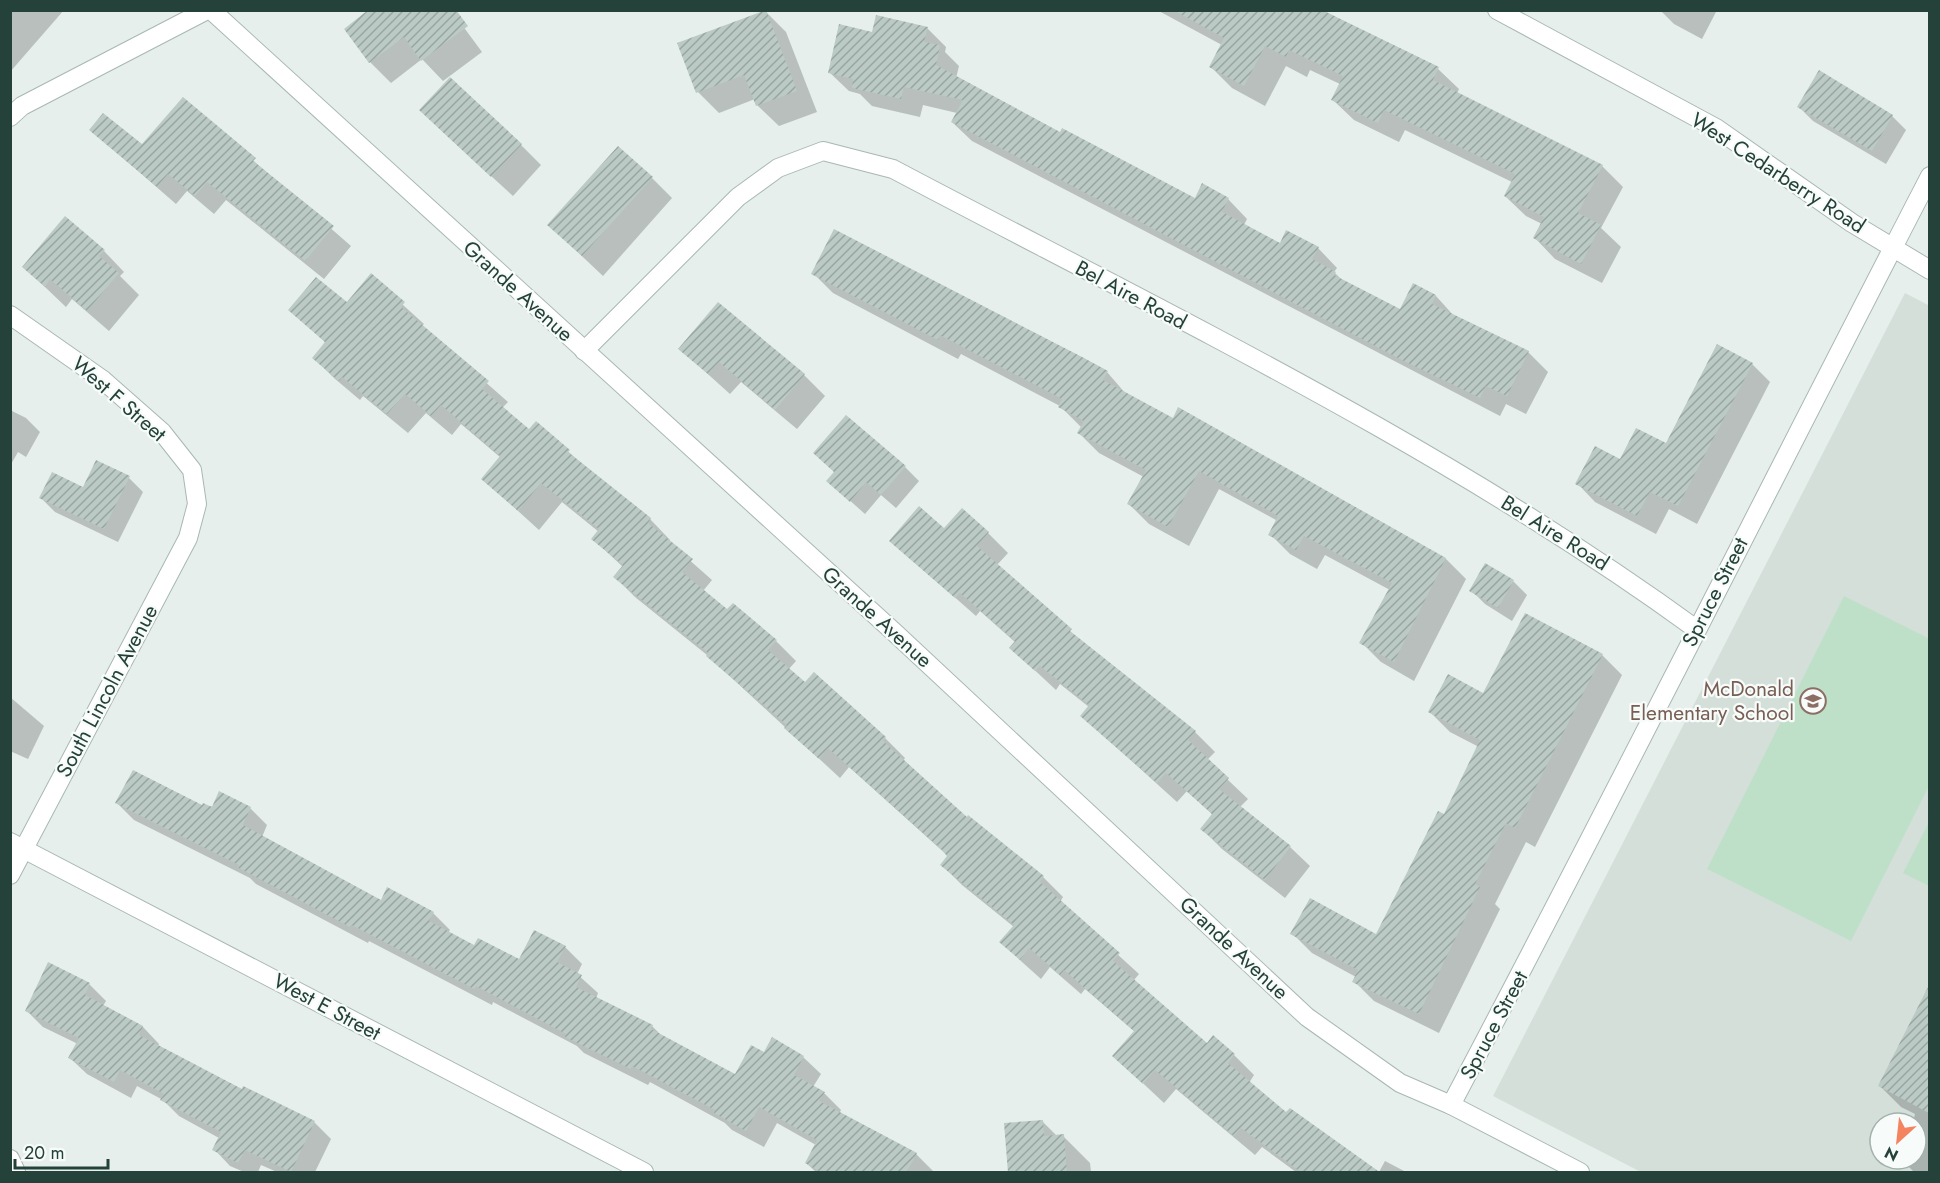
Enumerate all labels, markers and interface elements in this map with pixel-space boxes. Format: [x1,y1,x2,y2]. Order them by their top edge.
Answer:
street label: West Cedarberry Road [1685,105,1871,241]
street label: Grande Avenue [456,233,580,349]
street label: Bel Aire Road [1070,253,1192,337]
street label: West F Street [65,349,173,449]
street label: Bel Aire Road [1495,488,1615,578]
street label: Spruce Street [1675,532,1755,652]
street label: Grande Avenue [815,559,939,675]
street label: South Lincoln Avenue [49,599,165,783]
place label: McDonald Elementary School [1630,674,1794,728]
school or university icon: McDonald Elementary School [1798,686,1828,716]
street label: Grande Avenue [1173,890,1295,1007]
street label: Spruce Street [1453,965,1535,1085]
street label: West E Street [268,966,386,1048]
north arrow [1868,1111,1928,1171]
scale bar [15,1132,108,1170]
text: 20 m [24,1140,64,1166]
text: N [1881,1141,1902,1167]

